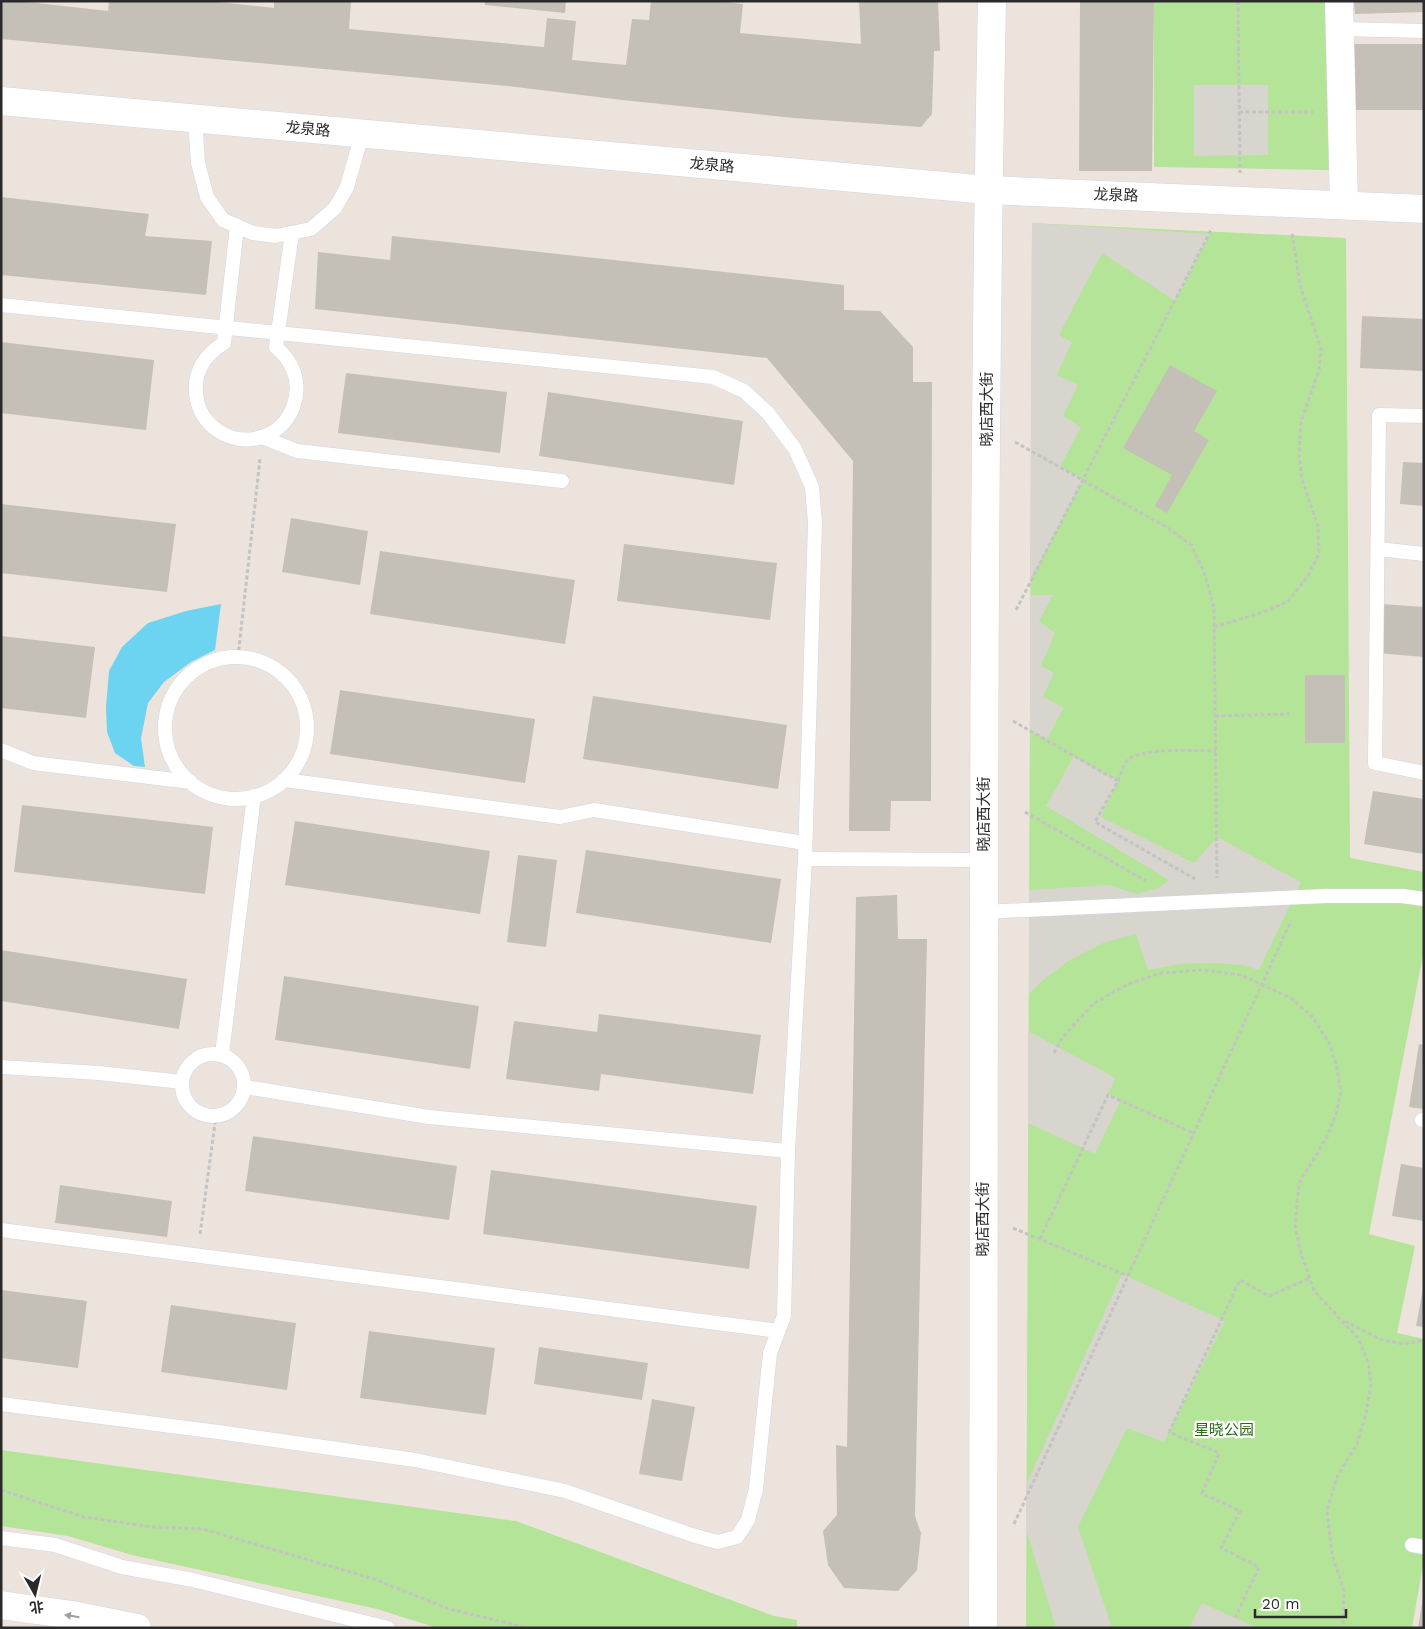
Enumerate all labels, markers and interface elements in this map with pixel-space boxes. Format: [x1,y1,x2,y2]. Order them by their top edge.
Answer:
street label: 龙泉路 [285,118,331,140]
street label: 龙泉路 [689,154,735,176]
street label: 龙泉路 [1093,185,1139,205]
street label: 晓店西大街 [978,371,996,447]
street label: 晓店西大街 [975,776,993,852]
street label: 晓店西大街 [974,1181,992,1257]
park label: 星晓公园 [1194,1421,1254,1439]
north arrow [10,1569,60,1619]
scale bar [1255,1586,1346,1618]
text: 20 m [1262,1595,1300,1613]
text: 北 [29,1598,45,1616]
one-way arrow [64,1611,80,1619]

